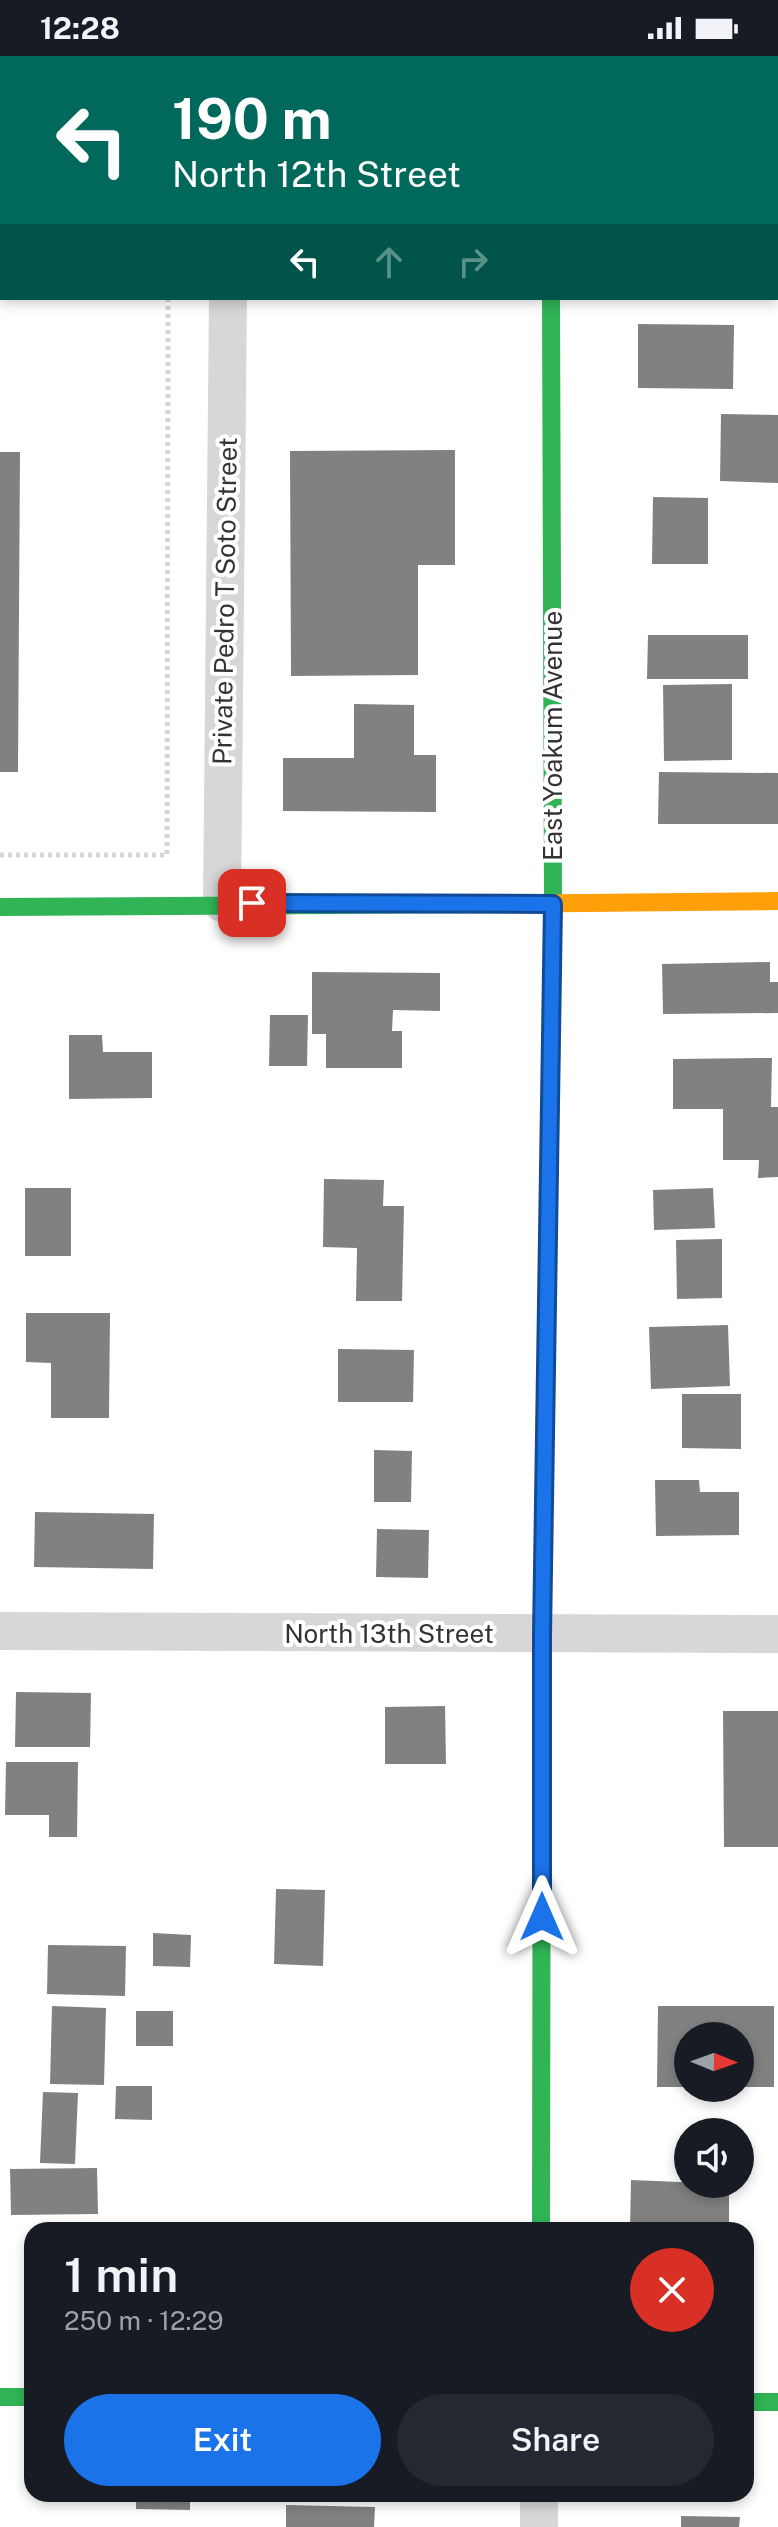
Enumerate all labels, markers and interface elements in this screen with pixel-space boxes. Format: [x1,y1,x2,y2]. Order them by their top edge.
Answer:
text: 12:28 [40,10,120,46]
text: 190 m [172,86,332,152]
icon: left [40,88,144,192]
text: North 12th Street [172,153,461,195]
icon: left [283,240,327,284]
icon: ahead [367,240,411,284]
icon: right [451,240,495,284]
street label: Private Pedro T Soto Street [206,437,243,765]
street label: East Yoakum Avenue [537,611,568,861]
pin [218,869,286,937]
icon: arrive [230,881,274,925]
street label: North 13th Street [284,1618,494,1649]
position arrow [500,1875,584,1959]
north arrow [674,2022,754,2102]
map controls [674,2022,754,2198]
button: sound [674,2118,754,2198]
text: 1 min [64,2246,178,2303]
button: close [630,2248,714,2332]
text: 250 m · 12:29 [64,2305,224,2336]
button: Exit [64,2394,381,2486]
button: Share [397,2394,714,2486]

